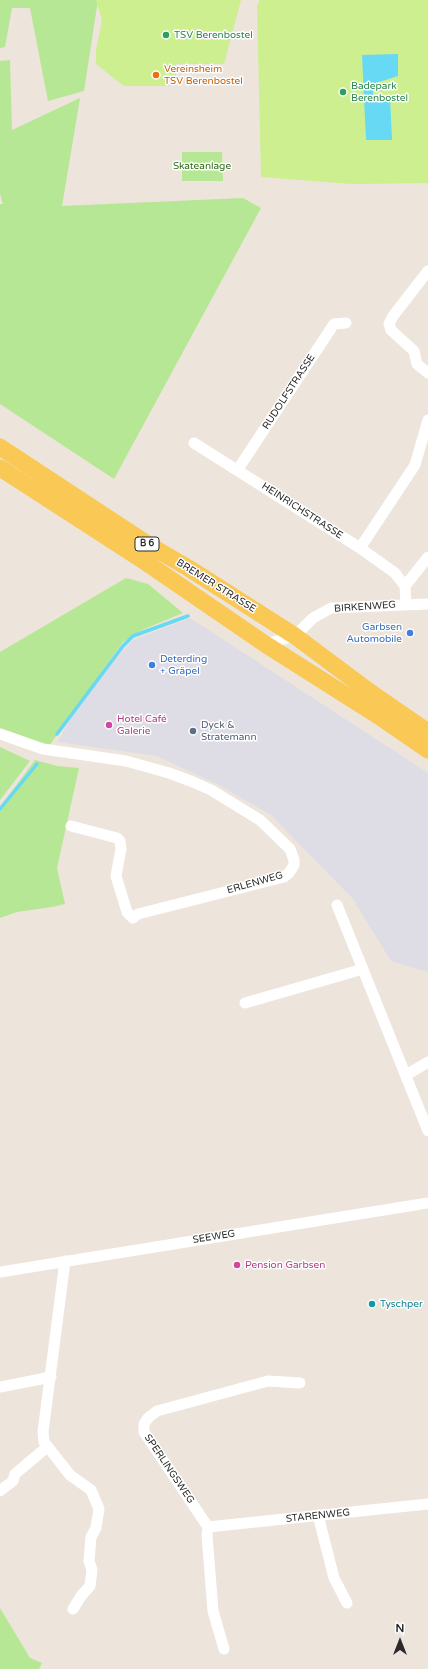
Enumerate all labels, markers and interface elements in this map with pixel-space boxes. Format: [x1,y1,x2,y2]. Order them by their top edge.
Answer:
place label: TSV Berenbostel [174,29,253,41]
marker: TSV Berenbostel [161,30,171,40]
place label: Vereinsheim TSV Berenbostel [164,63,243,86]
marker: Vereinsheim TSV Berenbostel [151,70,161,80]
place label: Badepark Berenbostel [351,80,408,104]
marker: Badepark Berenbostel [338,87,348,97]
park label: Skateanlage [173,160,231,172]
street label: RUDOLFSTRASSE [260,352,318,432]
street label: HEINRICHSTRASSE [259,480,345,542]
road number: B 6 [135,537,159,551]
street label: BREMER STRASSE [174,557,258,615]
street label: BIRKENWEG [334,599,396,615]
place label: Garbsen Automobile [347,621,402,644]
marker: Garbsen Automobile [405,628,415,638]
place label: Deterding + Gräpel [160,653,207,676]
marker: Deterding + Gräpel [147,660,157,670]
place label: Hotel Café Galerie [117,713,167,736]
place label: Dyck & Stratemann [201,719,256,742]
marker: Hotel Café Galerie [104,720,114,730]
marker: Dyck & Stratemann [188,726,198,736]
street label: ERLENWEG [226,869,284,897]
street label: SEEWEG [192,1228,236,1246]
place label: Pension Garbsen [245,1259,325,1271]
marker: Pension Garbsen [232,1260,242,1270]
place label: Tyschper [380,1298,423,1310]
marker: Tyschper [367,1299,377,1309]
street label: SPERLINGSWEG [141,1432,197,1506]
street label: STARENWEG [285,1507,351,1525]
north arrow [380,1621,420,1661]
text: N [396,1622,404,1635]

